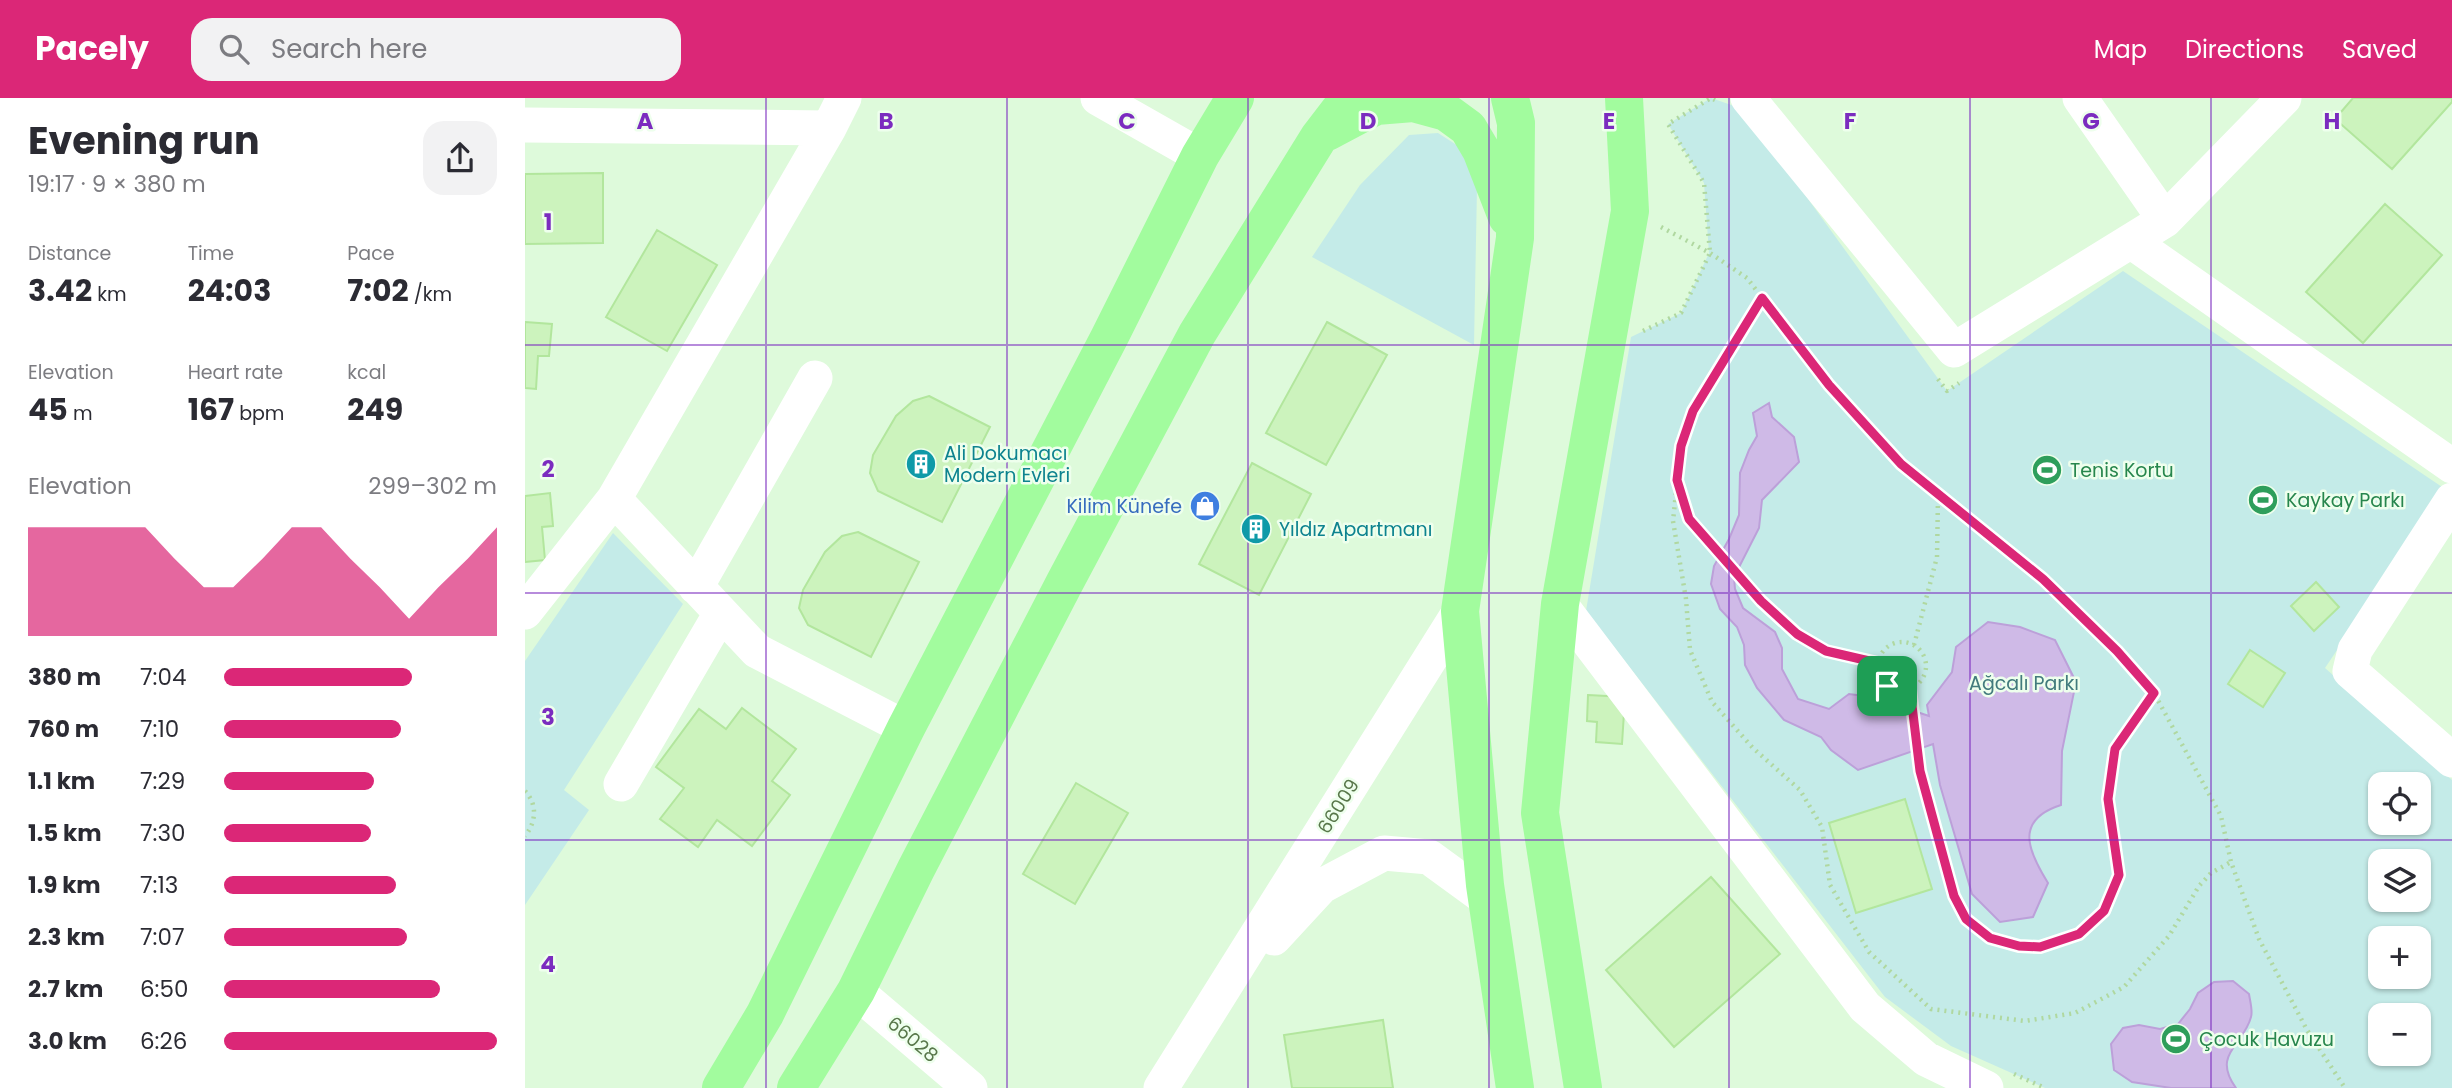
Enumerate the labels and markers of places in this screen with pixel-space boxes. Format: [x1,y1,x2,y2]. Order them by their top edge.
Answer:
place label: Ali Dokumacı Modern Evleri [944,440,1070,489]
building icon: Ali Dokumacı Modern Evleri [904,447,938,481]
sports icon: Tenis Kortu [2030,453,2064,487]
place label: Tenis Kortu [2070,457,2174,484]
sports icon: Kaykay Parkı [2246,483,2280,517]
place label: Kaykay Parkı [2286,487,2405,514]
shop icon: Kilim Künefe [1188,489,1222,523]
place label: Kilim Künefe [1066,493,1182,520]
building icon: Yıldız Apartmanı [1239,512,1273,546]
place label: Yıldız Apartmanı [1279,516,1432,543]
pin [1857,656,1917,716]
sports icon: Çocuk Havuzu [2159,1022,2193,1056]
place label: Çocuk Havuzu [2199,1026,2334,1053]

